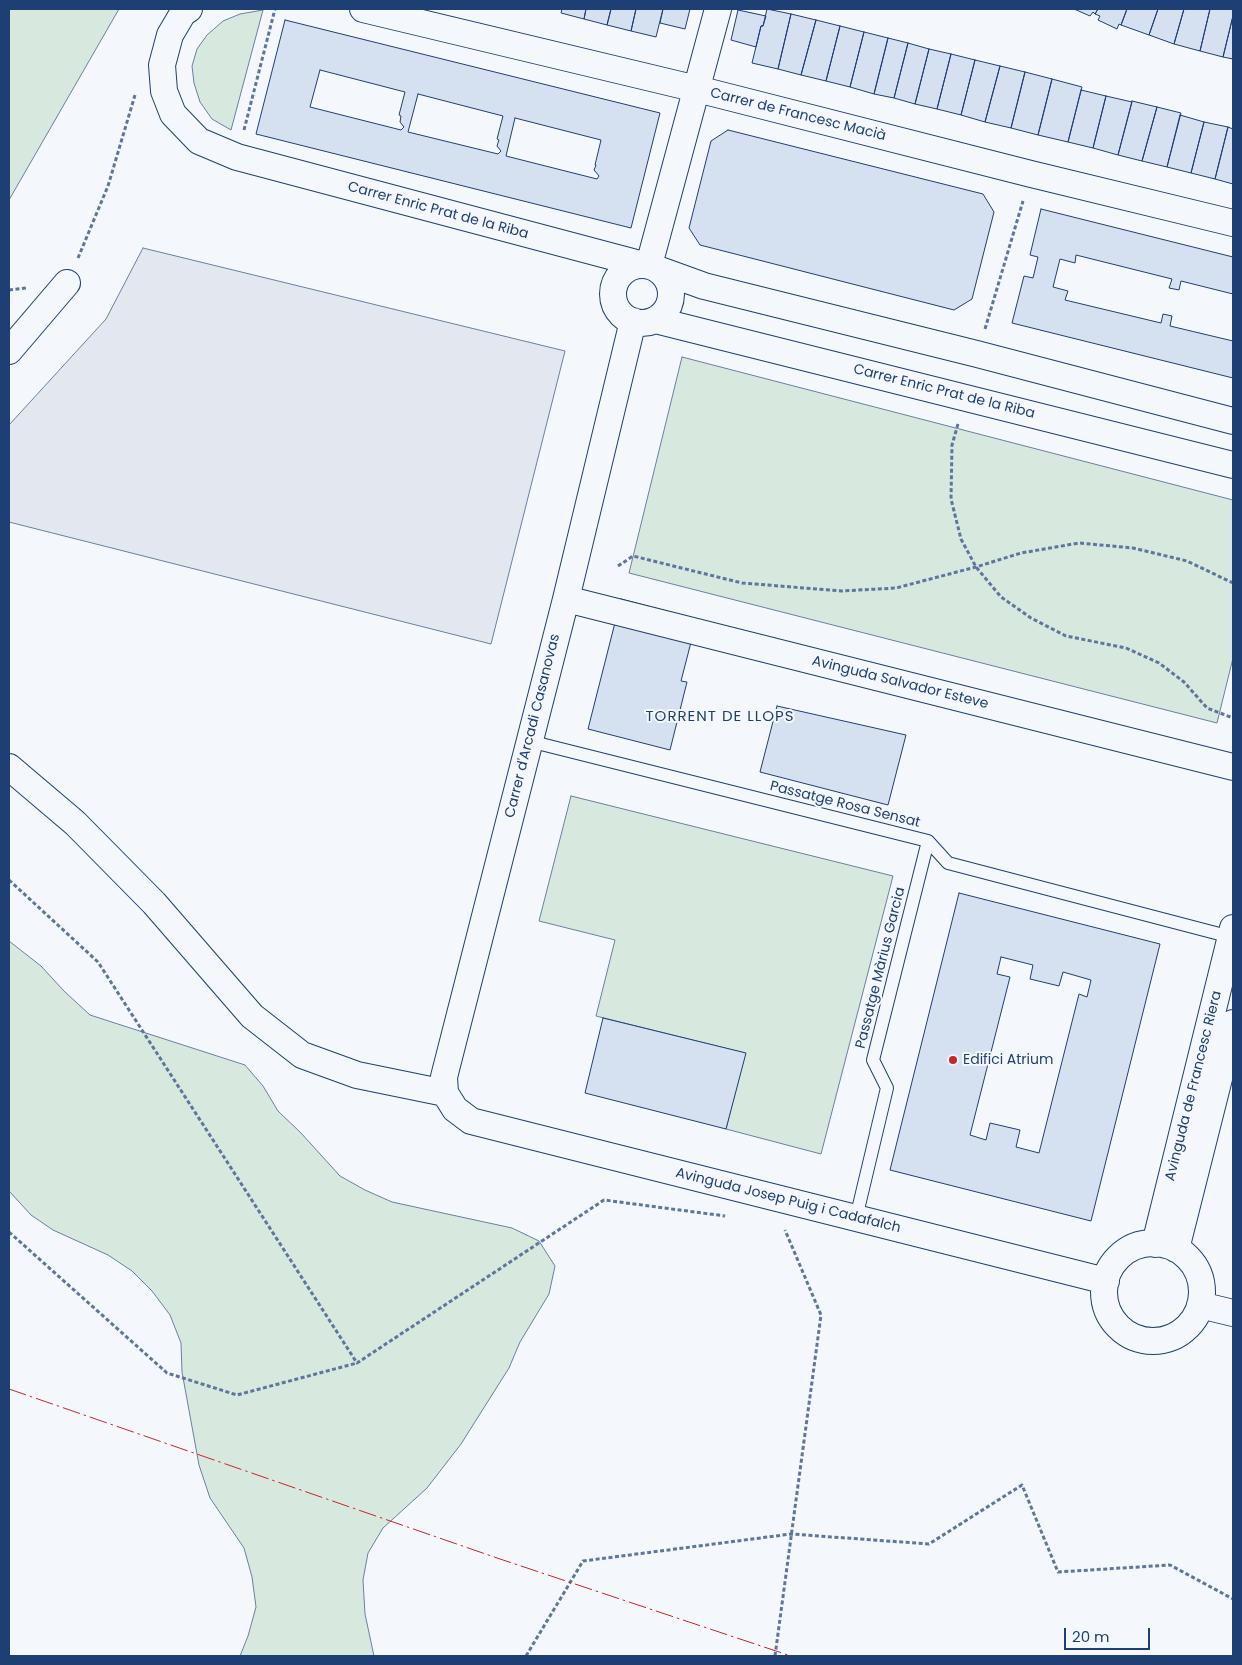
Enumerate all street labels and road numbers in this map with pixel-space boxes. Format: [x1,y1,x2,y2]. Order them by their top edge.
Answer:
street label: Carrer de Francesc Macià [708,85,888,145]
street label: Carrer Enric Prat de la Riba [346,179,530,243]
street label: Carrer Enric Prat de la Riba [852,361,1036,423]
street label: Carrer d'Arcadi Casanovas [502,632,564,820]
street label: Avinguda Salvador Esteve [810,653,990,713]
street label: Passatge Rosa Sensat [768,778,922,832]
street label: Passatge Màrius Garcia [853,886,909,1050]
street label: Avinguda de Francesc Riera [1162,989,1226,1183]
street label: Avinguda Josep Puig i Cadafalch [674,1165,902,1237]

